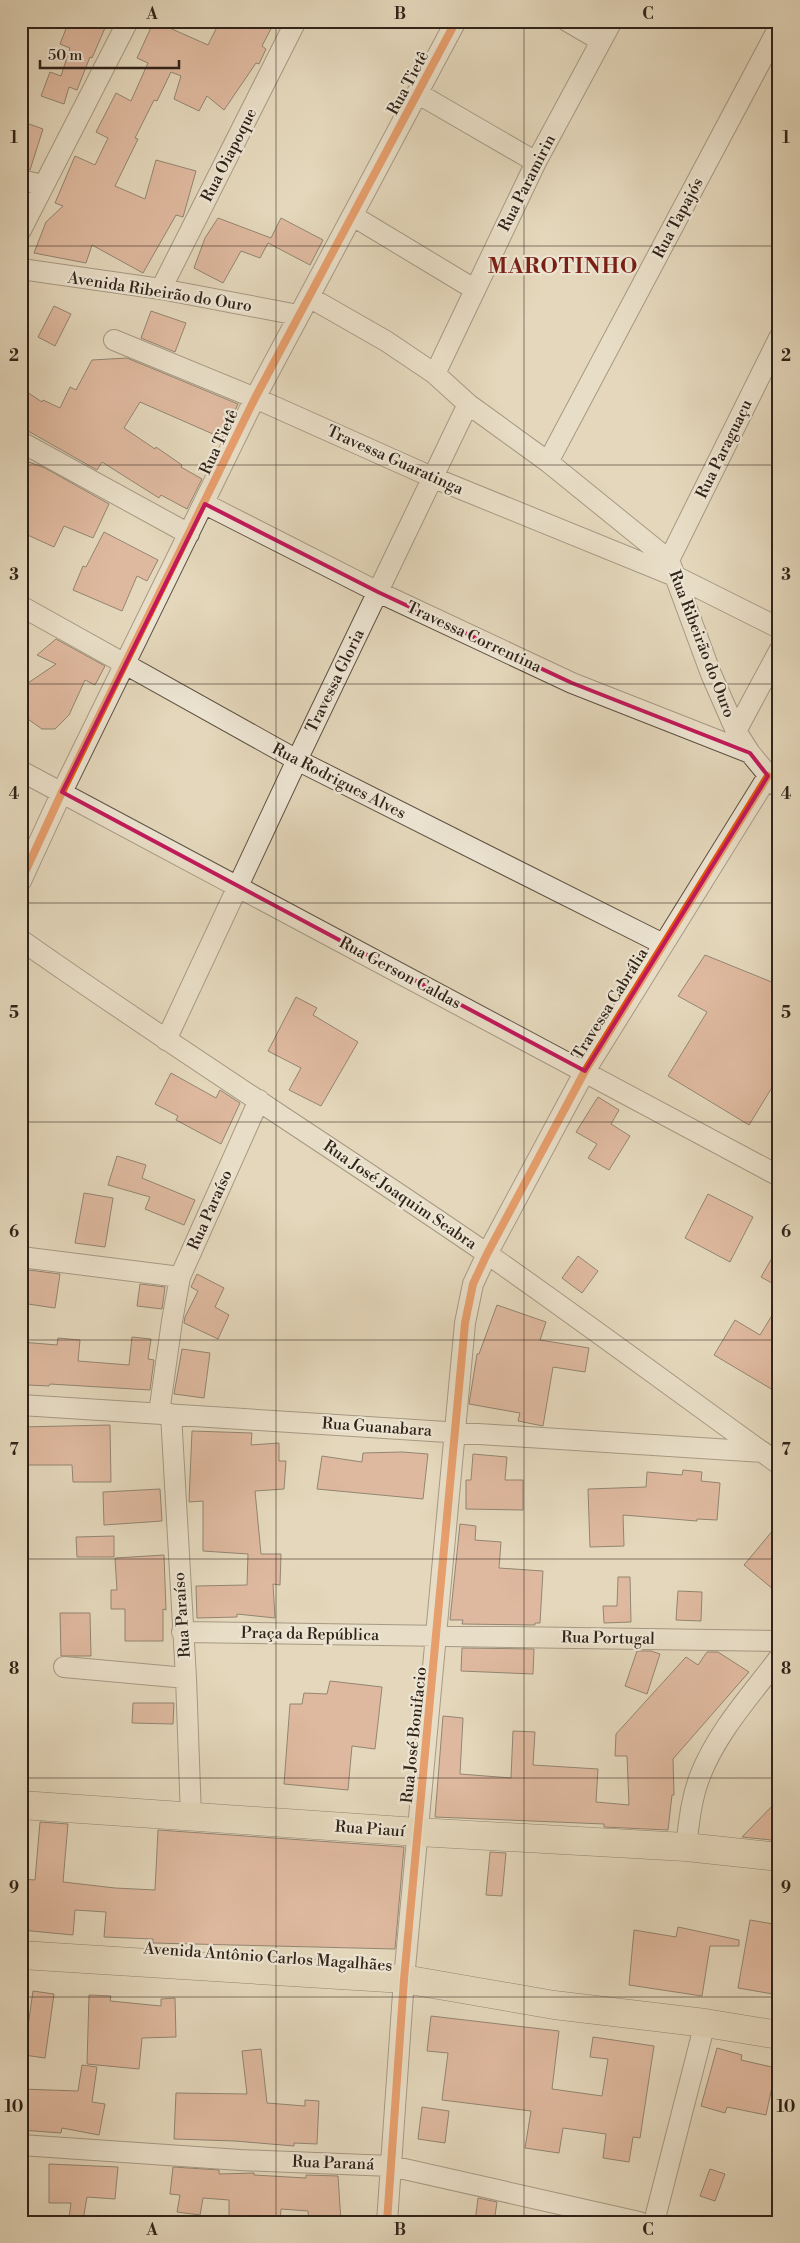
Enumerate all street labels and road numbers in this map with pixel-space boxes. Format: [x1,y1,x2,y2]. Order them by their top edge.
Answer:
street label: Rua Tietê [383,48,433,118]
street label: Rua Oiapoque [197,105,261,205]
street label: Rua Paramirin [494,131,560,235]
street label: Rua Tapajós [648,174,708,262]
street label: Avenida Ribeirão do Ouro [66,267,253,316]
street label: Rua Paraguaçu [691,396,757,502]
street label: Rua Tietê [195,406,243,478]
street label: Travessa Guaratinga [324,421,467,499]
street label: Rua Ribeirão do Ouro [665,567,739,721]
street label: Travessa Correntina [403,597,546,677]
street label: Travessa Gloria [301,625,369,736]
street label: Rua Rodrigues Alves [269,739,409,823]
street label: Rua Gerson Caldas [336,932,464,1014]
street label: Travessa Cabrália [568,944,653,1064]
street label: Rua José Joaquim Seabra [319,1136,481,1254]
street label: Rua Paraíso [183,1167,237,1253]
street label: Rua Guanabara [321,1413,434,1441]
street label: Rua Paraíso [169,1571,195,1659]
street label: Praça da República [241,1623,380,1645]
street label: Rua Portugal [561,1627,655,1649]
street label: Rua José Bonifacio [397,1666,431,1804]
street label: Rua Piauí [334,1817,406,1841]
street label: Avenida Antônio Carlos Magalhães [142,1938,393,1976]
street label: Rua Paraná [291,2152,375,2174]

